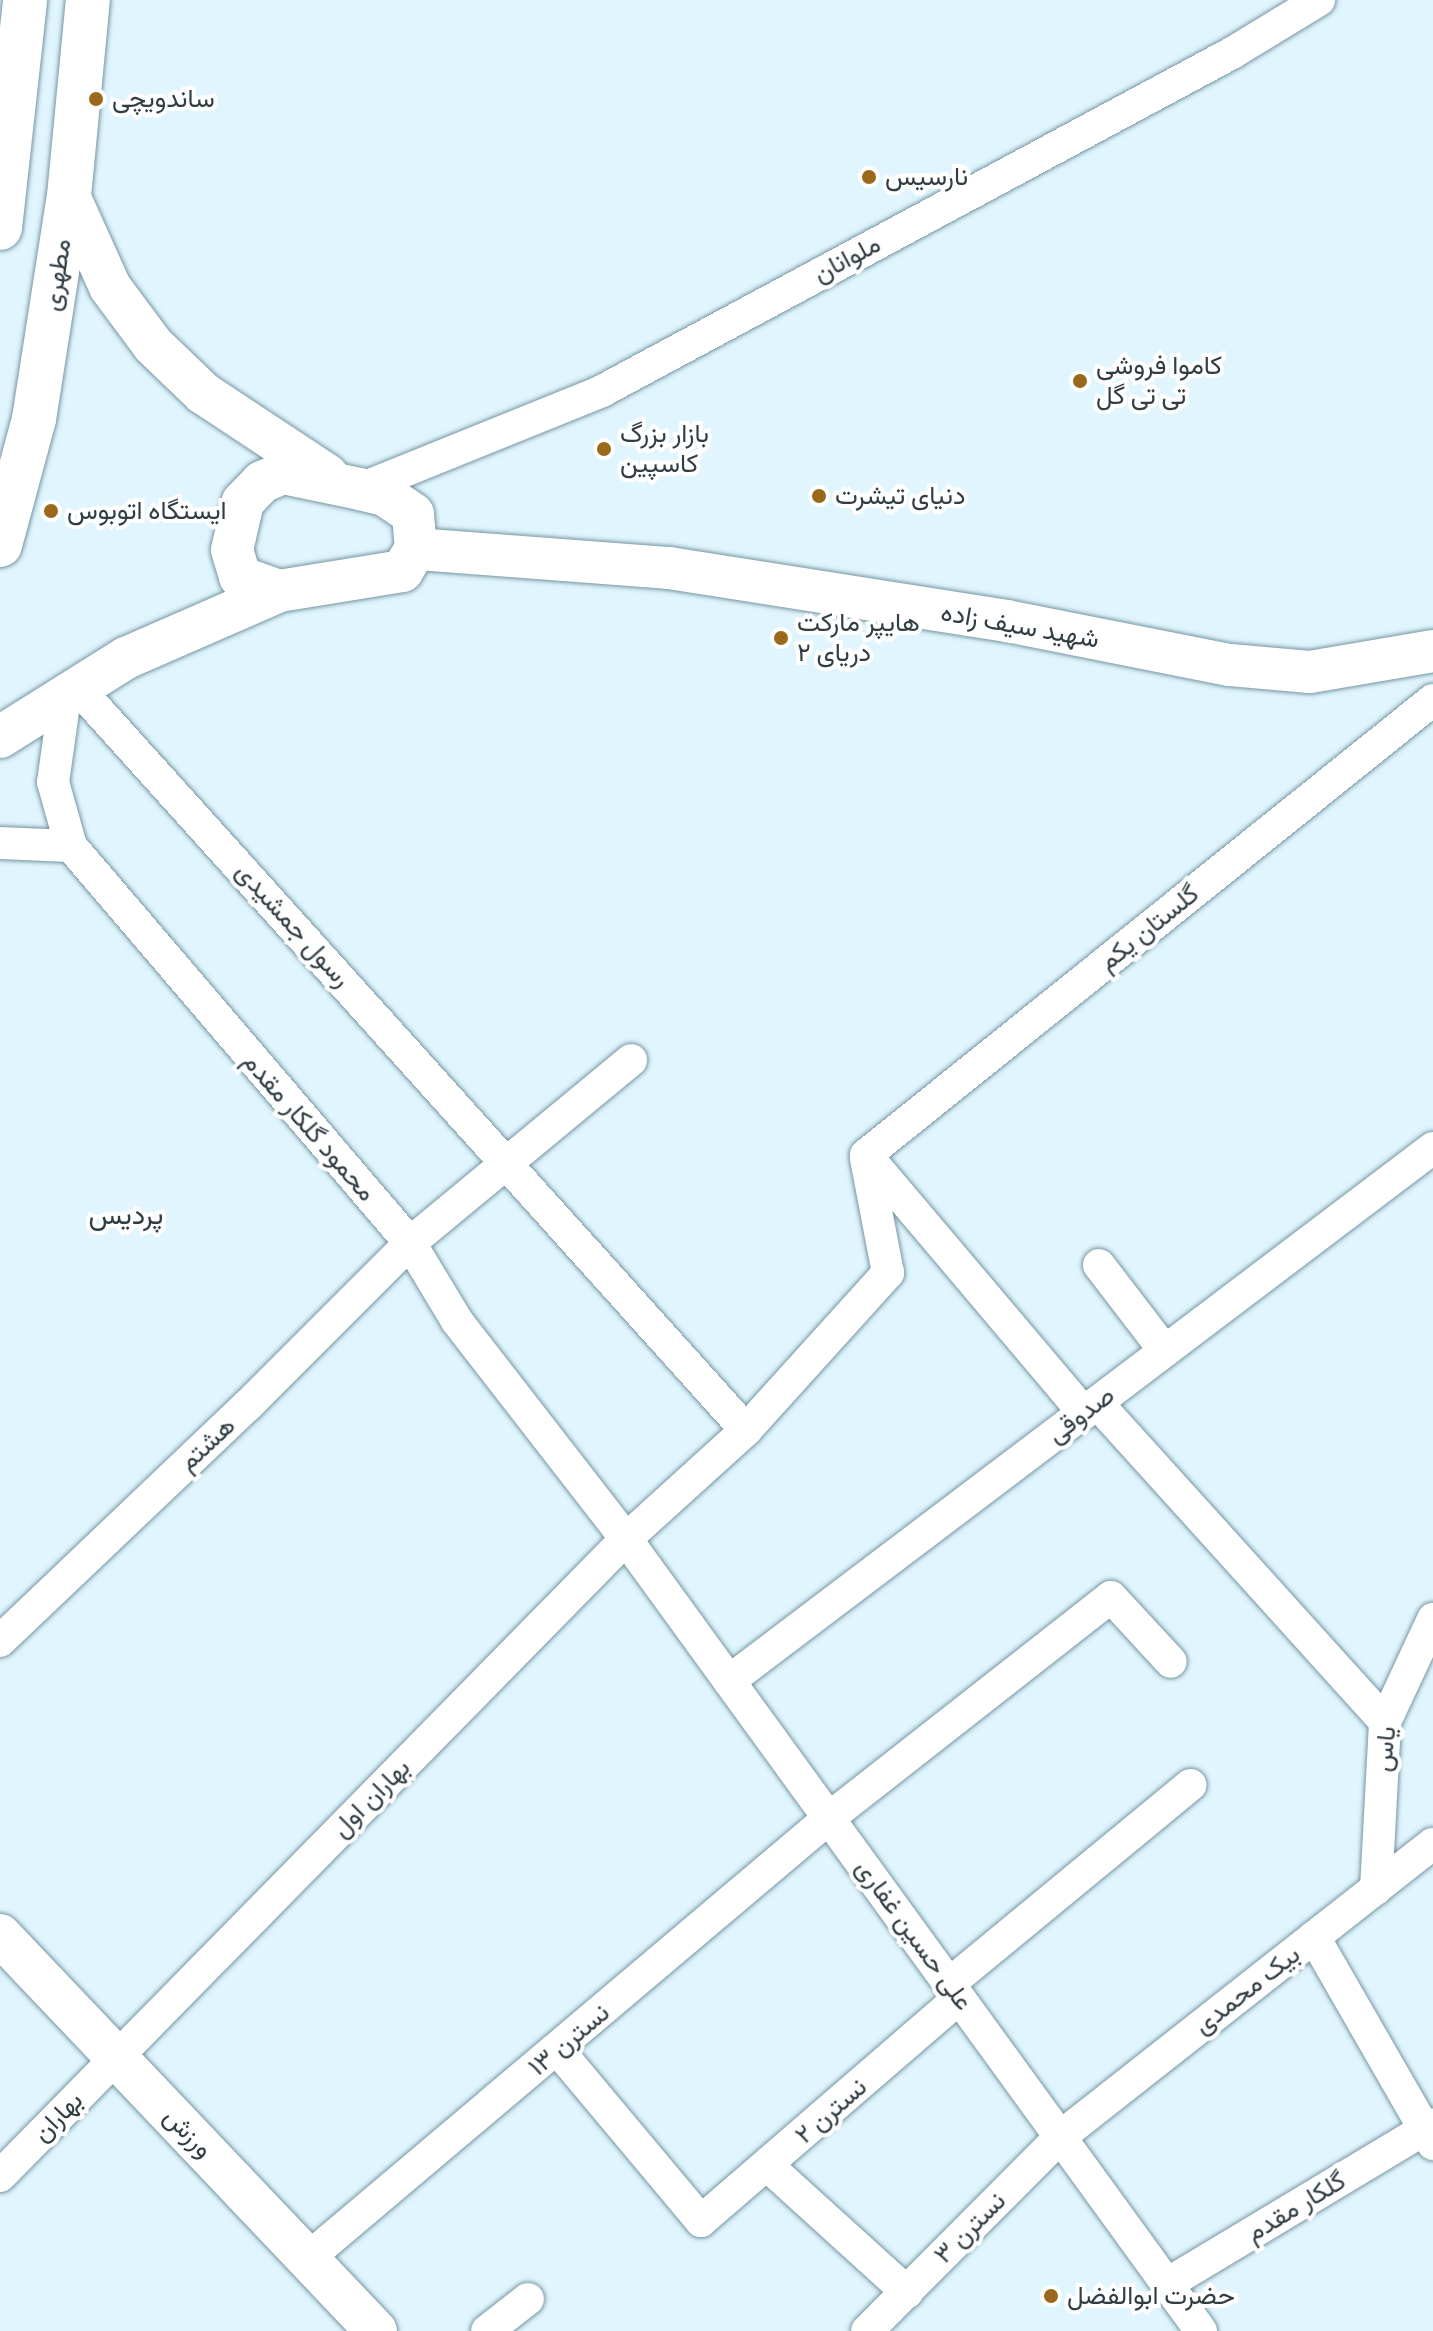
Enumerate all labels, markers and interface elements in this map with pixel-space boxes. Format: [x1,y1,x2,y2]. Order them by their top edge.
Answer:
place label: ساندویچی [112,83,215,115]
marker: ساندویچی [87,90,105,108]
place label: نارسیس [885,161,968,193]
marker: نارسیس [860,168,878,186]
street label: ملوانان [808,228,886,290]
street label: مطهری [36,237,78,313]
place label: کاموا فروشی تی تی گل [1096,350,1222,412]
marker: کاموا فروشی تی تی گل [1071,372,1089,390]
place label: بازار بزرگ کاسپین [620,418,709,480]
marker: بازار بزرگ کاسپین [595,440,613,458]
place label: دنیای تیشرت [835,480,965,512]
marker: دنیای تیشرت [810,487,828,505]
place label: ایستگاه اتوبوس [67,495,227,527]
marker: ایستگاه اتوبوس [42,502,60,520]
street label: شهید سیف زاده [938,597,1102,655]
place label: هایپر مارکت دریای ۲ [797,607,920,668]
marker: هایپر مارکت دریای ۲ [772,629,790,647]
street label: رسول جمشیدی [229,856,357,994]
street label: گلستان یکم [1093,878,1205,978]
street label: محمود گلکار مقدم [236,1046,382,1208]
district label: پردیس [88,1197,164,1231]
street label: صدوقی [1041,1380,1121,1450]
street label: هشتم [172,1410,242,1478]
street label: یاس [1367,1725,1403,1773]
street label: بهاران اول [325,1752,417,1844]
street label: علی حسین غفاری [849,1853,979,2017]
street label: بیک محمدی [1188,1939,1306,2041]
street label: نسترن ۱۳ [522,1997,616,2083]
street label: نسترن ۲ [789,2071,873,2151]
street label: بهاران [27,2085,89,2149]
street label: ورزش [157,2101,219,2165]
street label: گلکار مقدم [1241,2165,1351,2249]
street label: نسترن ۳ [928,2186,1012,2270]
place label: حضرت ابوالفضل [1067,2280,1235,2312]
marker: حضرت ابوالفضل [1042,2287,1060,2305]

